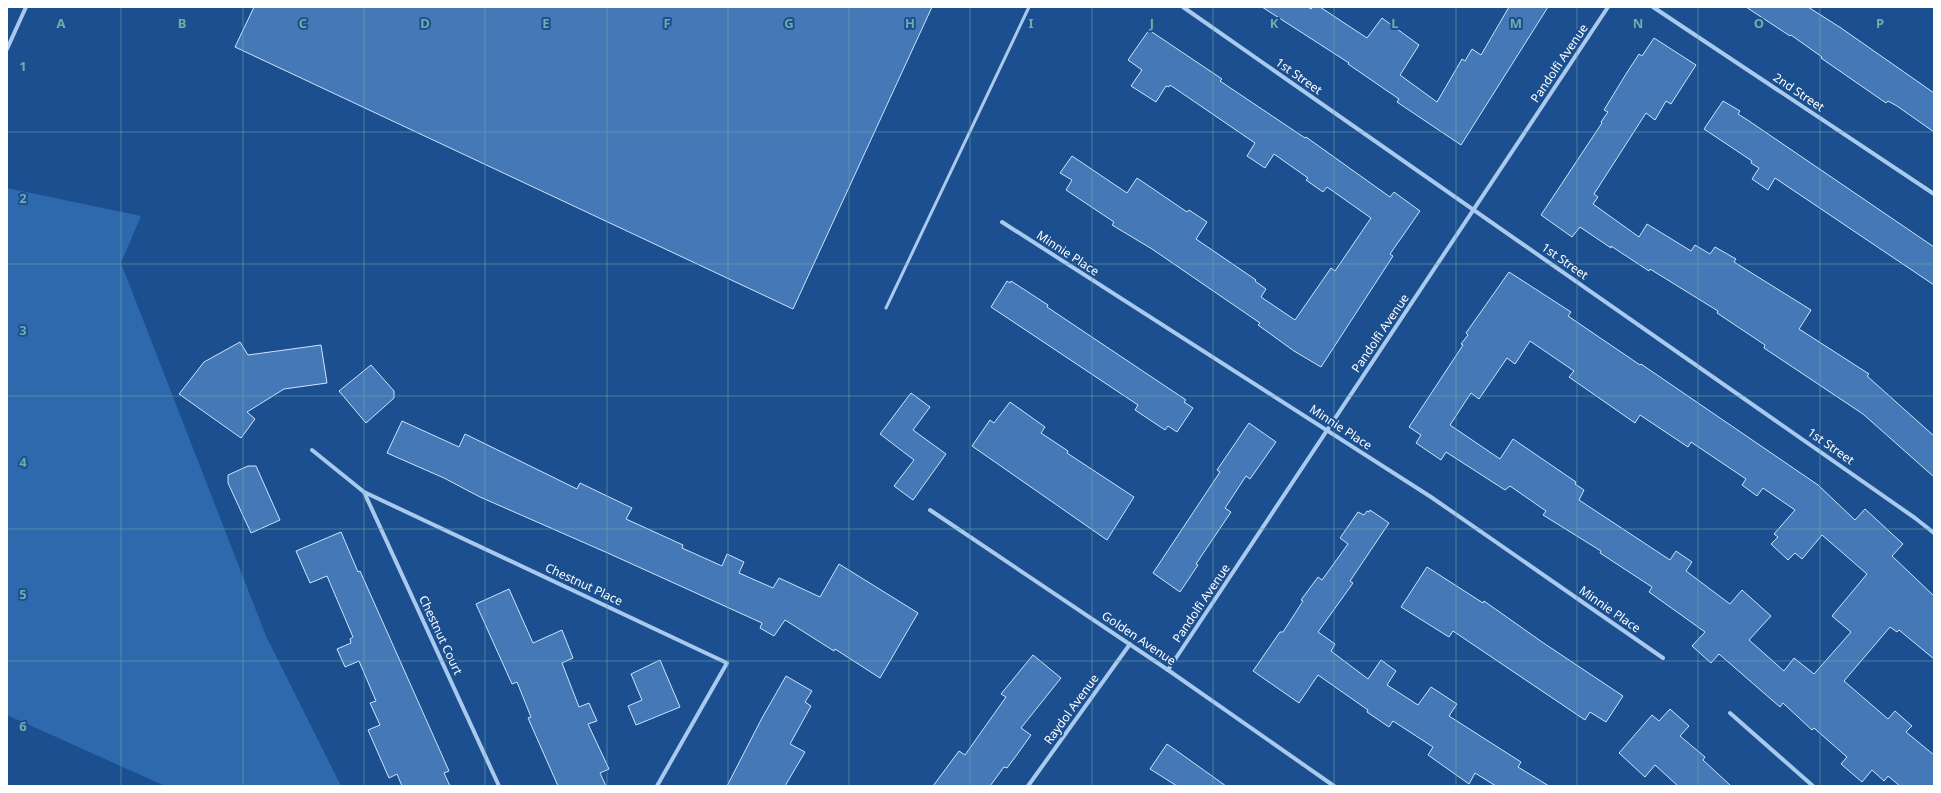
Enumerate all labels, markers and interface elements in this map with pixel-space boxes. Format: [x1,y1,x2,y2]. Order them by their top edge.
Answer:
text: A [57,14,66,32]
text: B [178,14,186,32]
text: C [299,14,307,32]
text: D [420,14,430,32]
text: E [542,14,550,32]
text: F [663,14,671,32]
text: G [784,14,794,32]
text: H [905,14,915,32]
text: I [1028,14,1034,32]
text: J [1149,14,1154,32]
text: K [1270,14,1279,32]
text: L [1391,14,1399,32]
text: M [1510,14,1522,32]
text: N [1633,14,1643,32]
text: O [1754,14,1764,32]
text: P [1876,14,1884,32]
street label: Pandolfi Avenue [1526,20,1592,106]
street label: 1st Street [1272,54,1326,99]
text: 1 [19,57,27,75]
street label: 2nd Street [1770,69,1828,116]
text: 2 [19,189,27,207]
street label: Minnie Place [1033,226,1103,280]
street label: 1st Street [1538,239,1592,284]
street label: Pandolfi Avenue [1347,290,1413,376]
text: 3 [19,321,27,339]
street label: Minnie Place [1306,400,1376,454]
street label: 1st Street [1804,424,1858,469]
text: 4 [19,453,27,471]
street label: Chestnut Place [542,559,626,609]
street label: Pandolfi Avenue [1168,560,1234,646]
street label: Minnie Place [1576,582,1644,637]
text: 5 [19,585,27,603]
street label: Chestnut Court [415,593,467,678]
street label: Golden Avenue [1099,607,1180,669]
street label: Raydol Avenue [1040,670,1102,748]
text: 6 [19,717,27,735]

